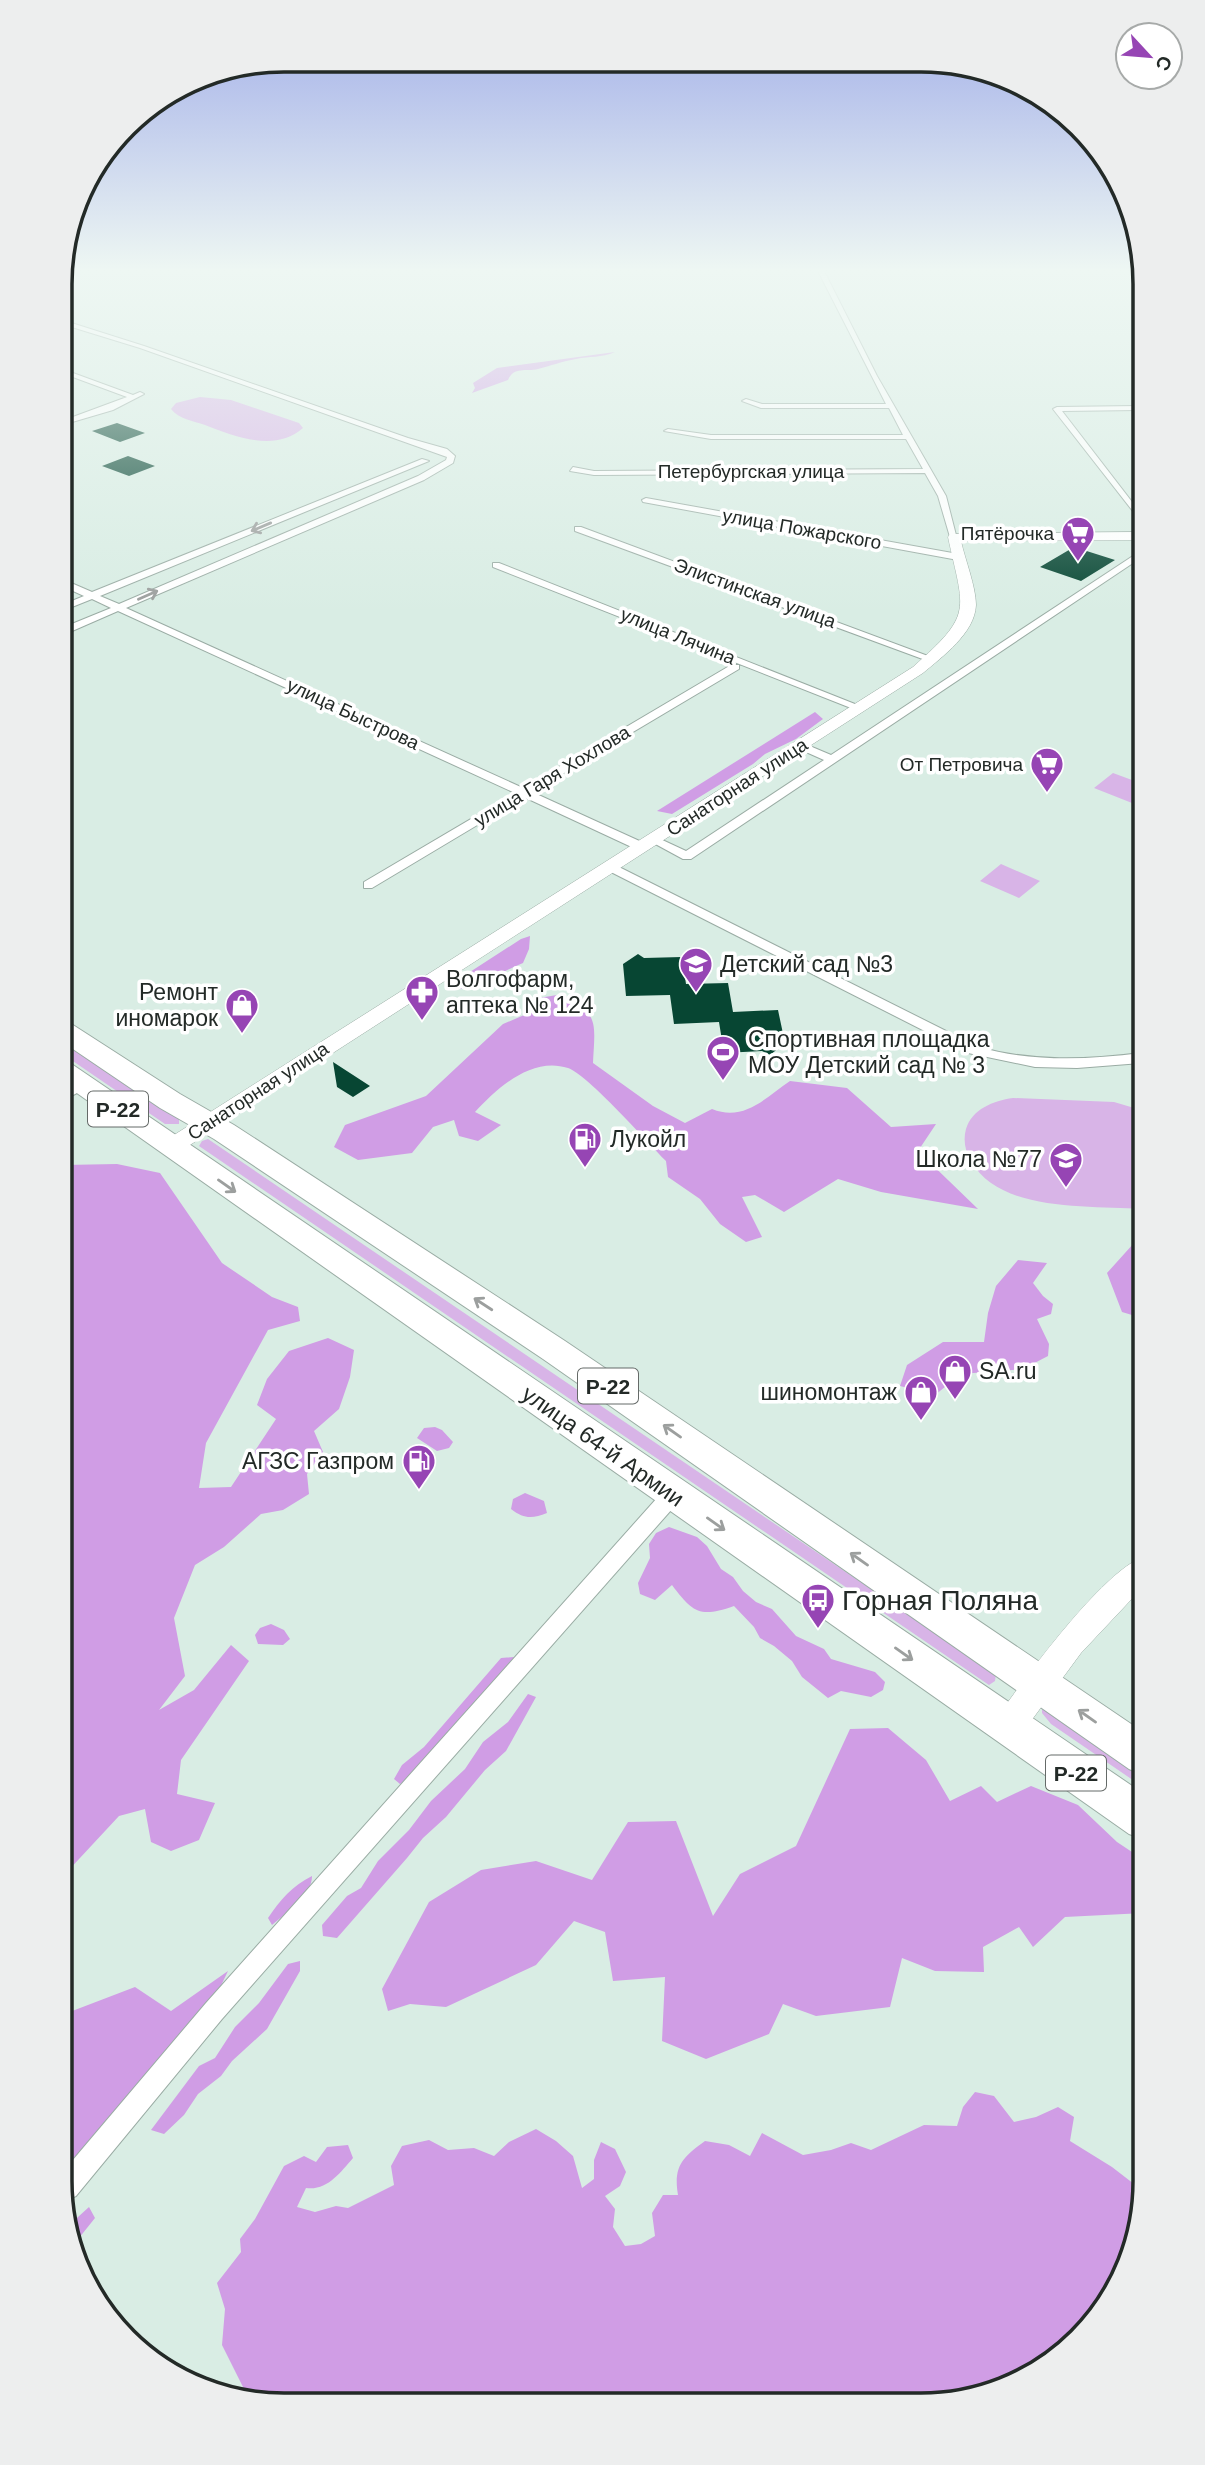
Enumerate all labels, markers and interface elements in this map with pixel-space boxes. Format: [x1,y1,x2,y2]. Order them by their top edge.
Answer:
north arrow [1114,21,1184,91]
text: С [1151,52,1176,74]
street label: Петербургская улица [658,461,845,482]
street label: улица Пожарского [721,505,883,553]
supermarket icon: Пятёрочка [1059,514,1097,563]
one-way arrow [251,521,272,534]
place label: Пятёрочка [961,523,1054,544]
street label: Элистинская улица [671,554,839,632]
one-way arrow [137,588,158,601]
street label: улица Лячина [618,603,739,669]
street label: улица Быстрова [284,674,423,754]
street label: улица Гаря Хохлова [470,721,634,831]
street label: Санаторная улица [663,733,812,840]
supermarket icon: От Петровича [1028,745,1066,794]
place label: От Петровича [900,754,1023,775]
school or university icon: Детский сад №3 [677,945,715,994]
place label: Детский сад №3 [720,951,893,977]
place label: Волгофарм, аптека № 124 [446,966,594,1018]
pharmacy icon: Волгофарм, аптека № 124 [403,973,441,1022]
place label: Ремонт иномарок [115,979,219,1031]
shop icon: Ремонт иномарок [223,986,261,1035]
place label: Спортивная площадка МОУ Детский сад № 3 [748,1026,990,1078]
sports icon: Спортивная площадка МОУ Детский сад № 3 [704,1033,742,1082]
street label: Санаторная улица [184,1037,333,1144]
road number: Р-22 [88,1092,148,1126]
fuel station icon: Лукойл [566,1120,604,1169]
place label: Лукойл [610,1126,686,1152]
school or university icon: Школа №77 [1047,1140,1085,1189]
place label: Школа №77 [915,1146,1042,1172]
one-way arrow [217,1179,236,1193]
one-way arrow [474,1296,493,1311]
shop icon: SA.ru [936,1352,974,1401]
place label: SA.ru [979,1358,1037,1384]
road number: Р-22 [578,1368,638,1404]
shop icon: шиномонтаж [902,1373,940,1422]
place label: шиномонтаж [760,1379,898,1405]
street label: улица 64-й Армии [517,1380,689,1512]
one-way arrow [663,1423,682,1438]
fuel station icon: АГЗС Газпром [400,1442,438,1491]
place label: АГЗС Газпром [242,1448,394,1474]
one-way arrow [706,1517,725,1531]
one-way arrow [850,1552,869,1567]
bus stop icon: Горная Поляна [799,1581,837,1630]
place label: Горная Поляна [842,1585,1038,1616]
one-way arrow [894,1647,913,1661]
one-way arrow [1078,1709,1097,1723]
road number: Р-22 [1046,1756,1106,1790]

